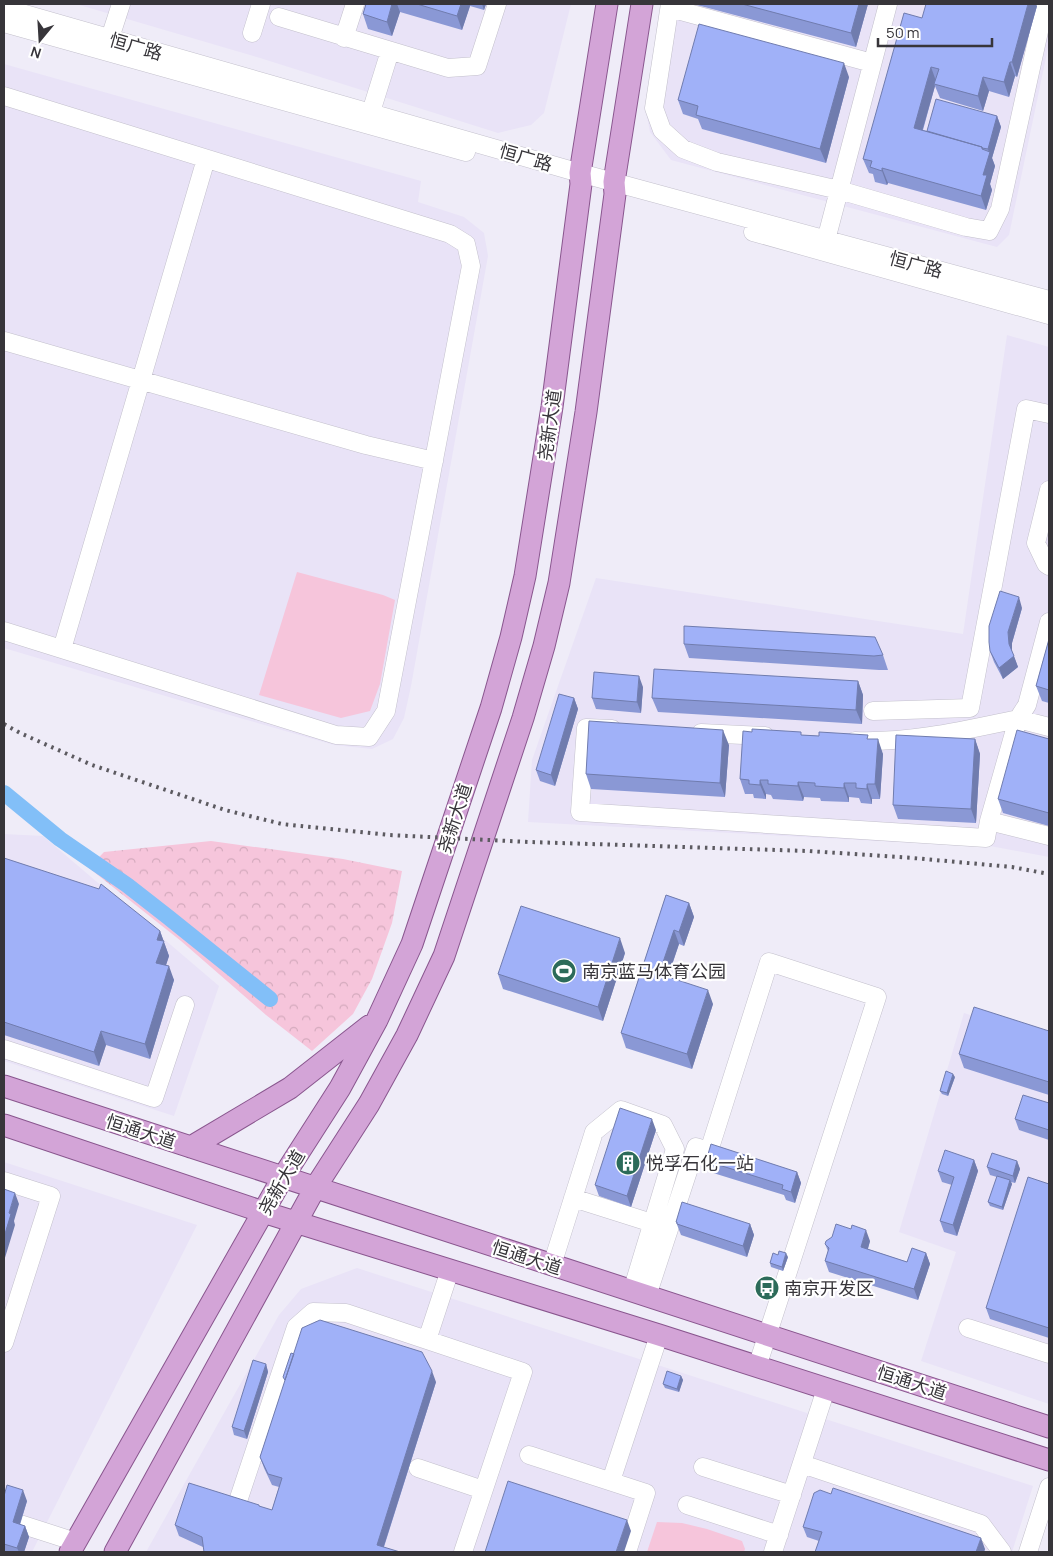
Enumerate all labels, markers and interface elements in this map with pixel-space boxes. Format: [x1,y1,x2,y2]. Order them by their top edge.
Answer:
north arrow [15,15,65,65]
scale bar [878,15,992,47]
text: 50 m [886,22,920,43]
street label: 恒广路 [107,27,165,65]
text: N [28,42,44,63]
street label: 恒广路 [497,138,555,176]
street label: 恒广路 [887,245,945,283]
street label: 尧新大道 [532,388,566,462]
street label: 尧新大道 [431,780,477,856]
sports icon: 南京蓝马体育公园 [551,958,577,984]
place label: 南京蓝马体育公园 [582,959,726,983]
street label: 恒通大道 [103,1108,179,1154]
street label: 尧新大道 [252,1145,310,1219]
building icon: 悦孚石化一站 [615,1150,641,1176]
place label: 悦孚石化一站 [646,1151,754,1175]
street label: 恒通大道 [489,1234,565,1280]
bus stop icon: 南京开发区 [754,1275,780,1301]
place label: 南京开发区 [784,1276,874,1300]
street label: 恒通大道 [874,1359,950,1405]

